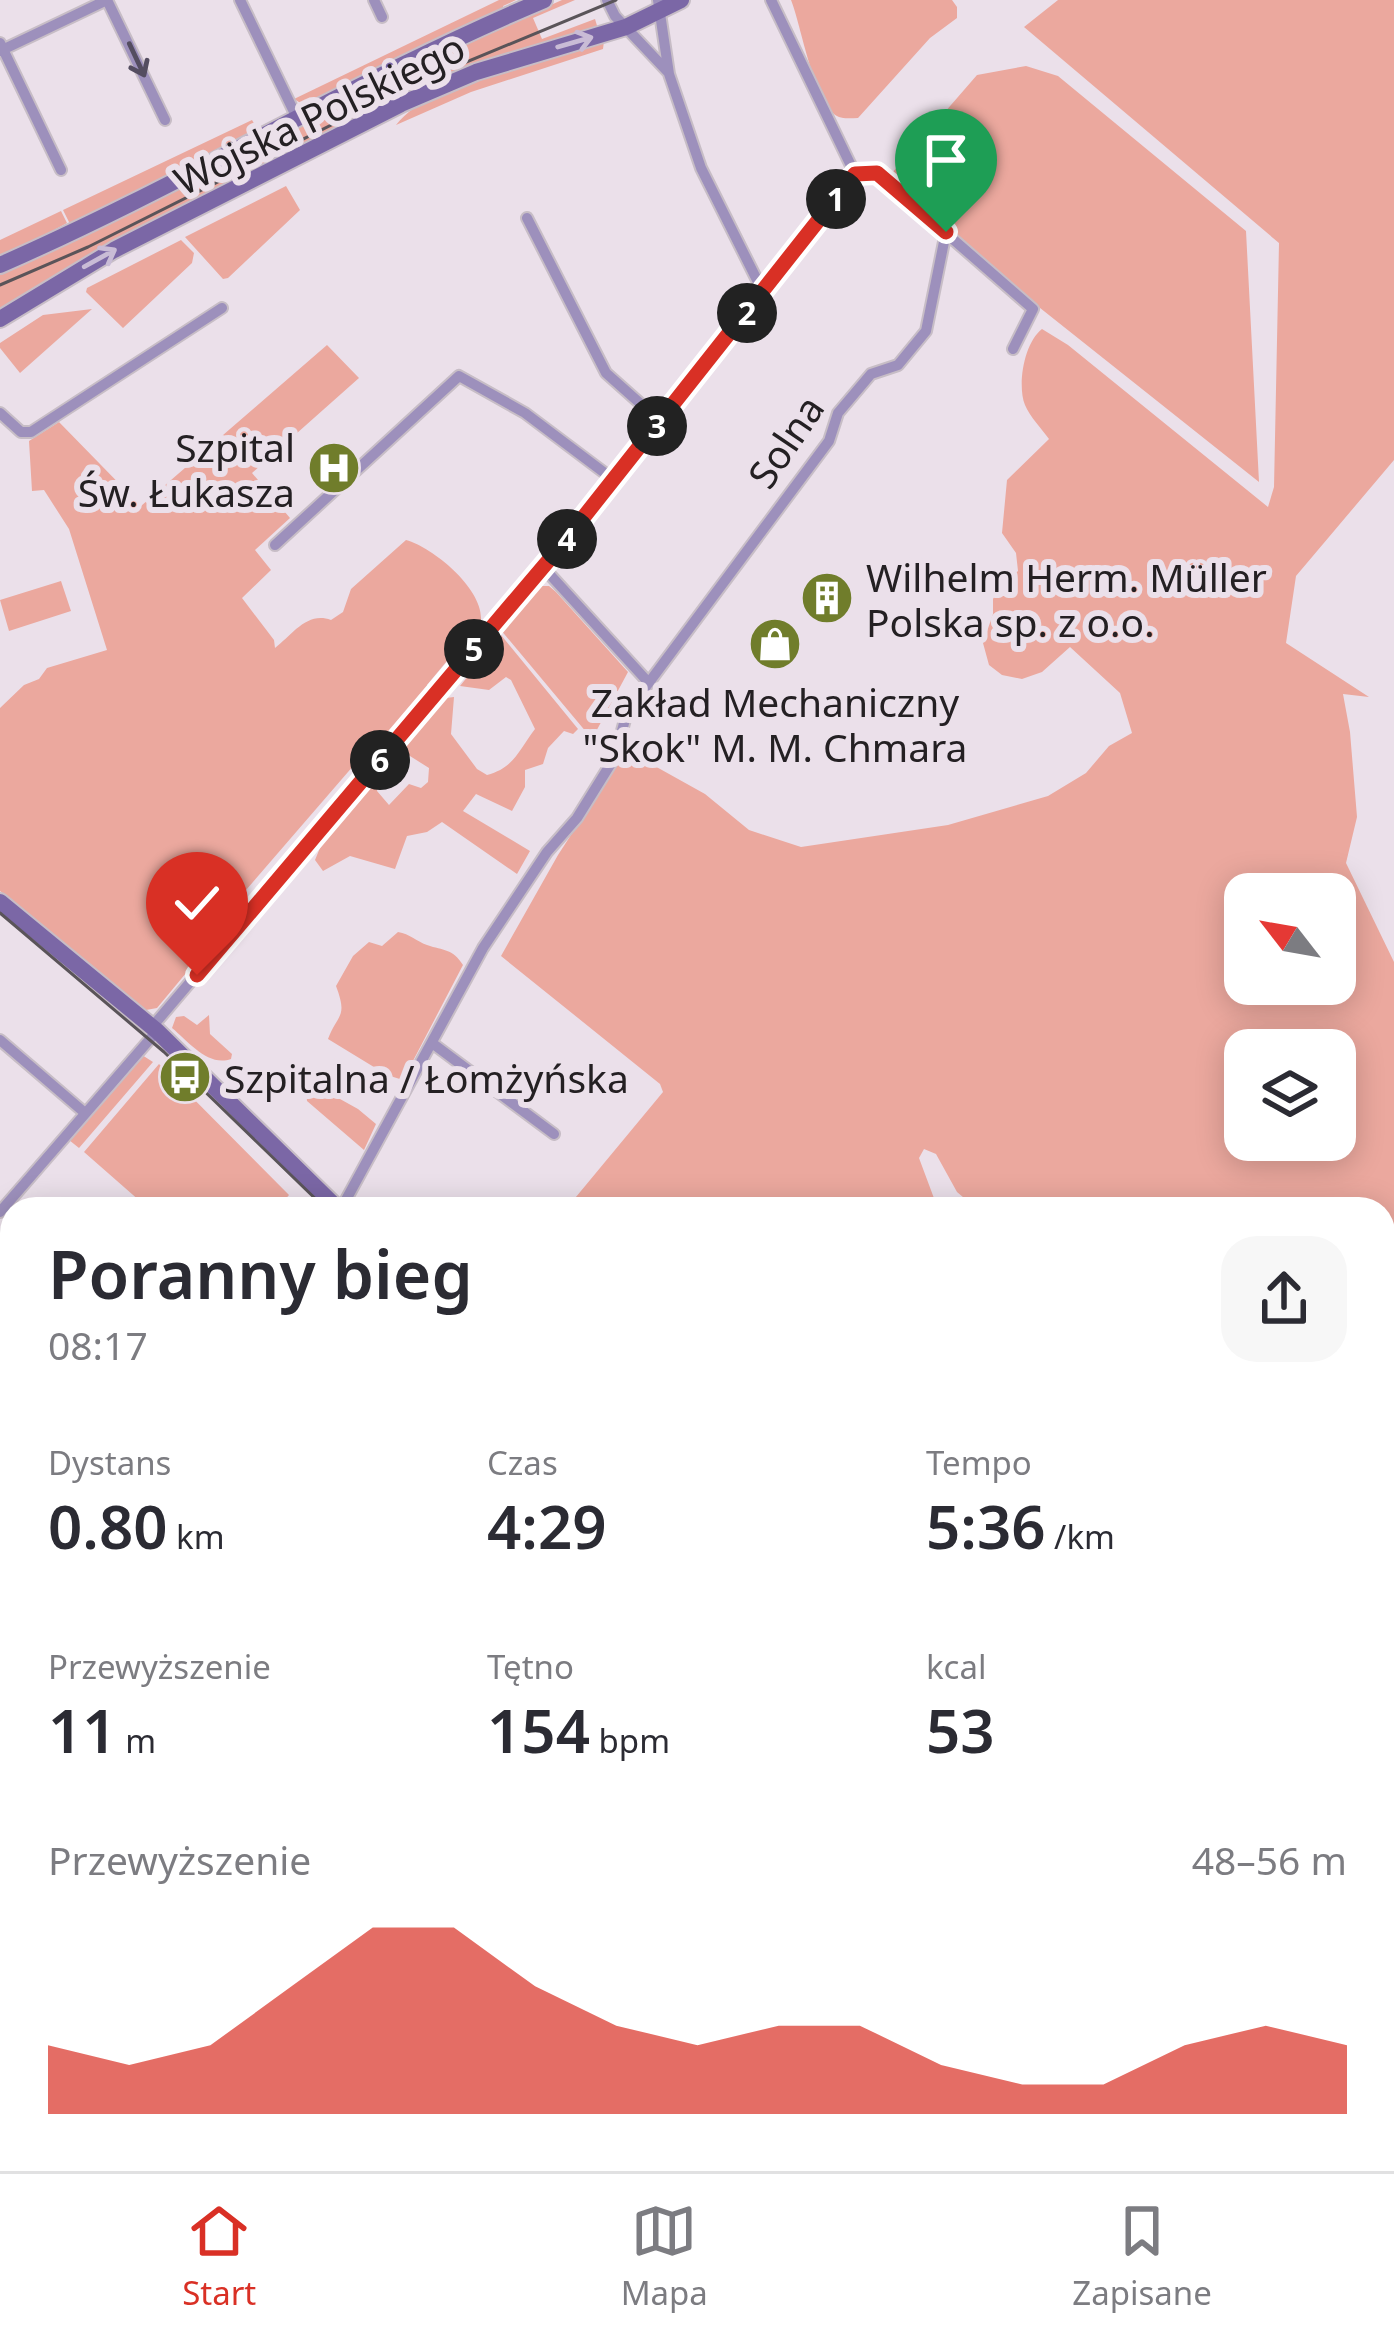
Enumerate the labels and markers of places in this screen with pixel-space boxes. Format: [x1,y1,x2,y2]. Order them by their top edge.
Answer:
pin [895,109,997,232]
pin: 1 [806,169,866,229]
pin: 2 [717,283,777,343]
pin: 3 [627,396,687,456]
place label: Szpital Św. Łukasza [78,420,295,518]
hospital icon: Szpital Św. Łukasza [306,440,362,496]
pin: 4 [537,509,597,569]
place label: Wilhelm Herm. Müller Polska sp. z o.o. [866,550,1267,648]
building icon: Wilhelm Herm. Müller Polska sp. z o.o. [799,570,855,626]
shop icon: Zakład Mechaniczny "Skok" M. M. Chmara [747,616,803,672]
pin: 5 [444,619,504,679]
place label: Zakład Mechaniczny "Skok" M. M. Chmara [583,675,967,773]
pin: 6 [350,730,410,790]
pin [146,852,248,975]
bus stop icon: Szpitalna / Łomżyńska [157,1049,213,1105]
place label: Szpitalna / Łomżyńska [224,1051,629,1104]

